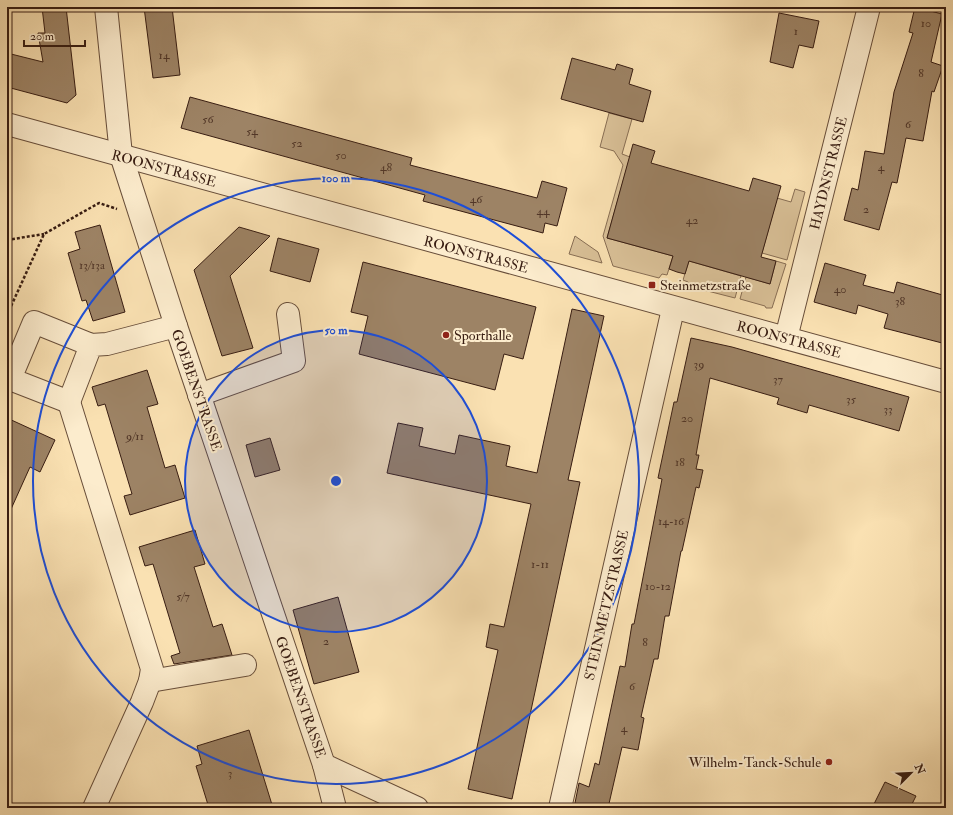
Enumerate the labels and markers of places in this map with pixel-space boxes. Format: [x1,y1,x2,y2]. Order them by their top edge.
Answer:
place label: Steinmetzstraße [660,277,751,294]
marker: Steinmetzstraße [647,280,657,290]
place label: Sporthalle [454,327,512,345]
marker: Sporthalle [441,330,451,340]
centre of rings [329,474,343,488]
place label: Wilhelm-Tanck-Schule [688,754,821,771]
marker: Wilhelm-Tanck-Schule [824,757,834,767]

